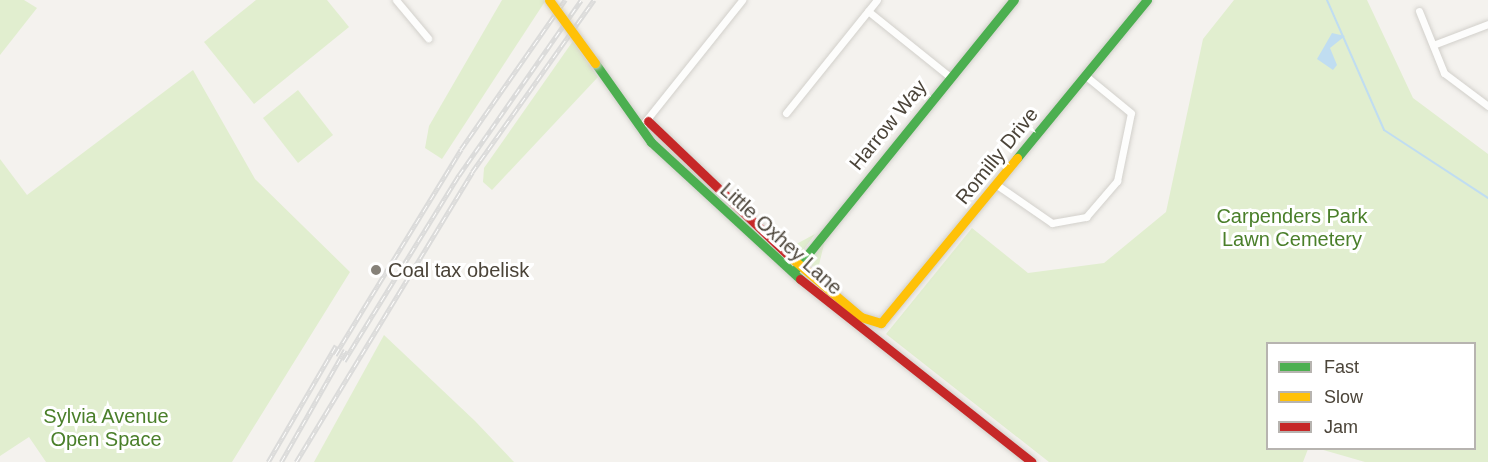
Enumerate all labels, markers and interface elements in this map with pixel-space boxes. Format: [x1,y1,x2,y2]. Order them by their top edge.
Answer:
street label: Harrow Way [844,75,932,175]
street label: Romilly Drive [951,103,1043,209]
street label: Little Oxhey Lane [715,178,847,300]
park label: Carpenders Park Lawn Cemetery [1216,205,1368,252]
place label: Coal tax obelisk [388,258,529,282]
marker: Coal tax obelisk [369,263,383,277]
legend [1266,342,1476,450]
text: Fast [1324,357,1359,377]
text: Slow [1324,387,1363,407]
park label: Sylvia Avenue Open Space [43,405,169,452]
text: Jam [1324,417,1358,437]

